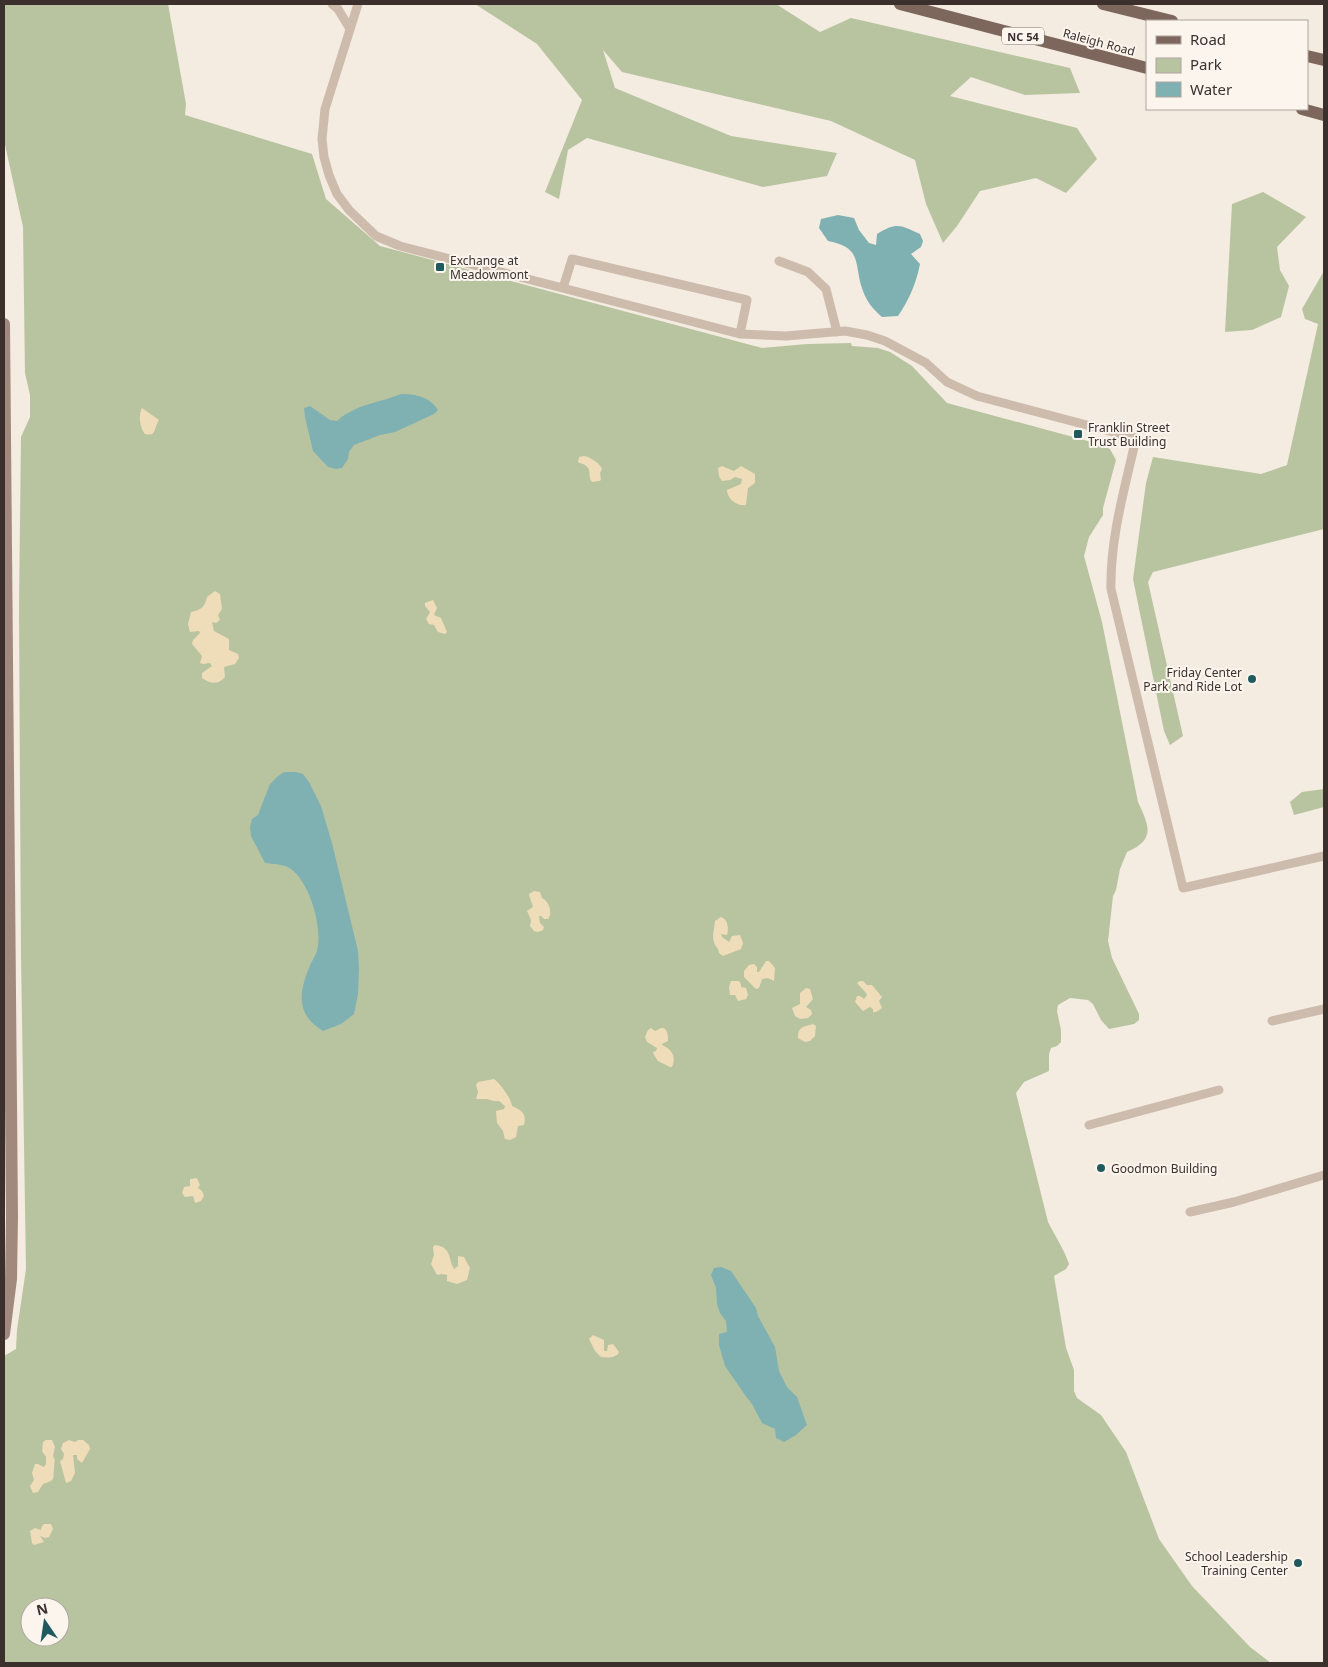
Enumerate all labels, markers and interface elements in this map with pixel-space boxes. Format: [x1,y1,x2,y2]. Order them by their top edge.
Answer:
legend [1146,20,1308,110]
street label: Raleigh Road [1061,24,1137,60]
road number: NC 54 [1002,28,1044,44]
text: Road [1190,29,1226,49]
text: Park [1190,54,1222,74]
text: Water [1190,79,1232,99]
place label: Exchange at Meadowmont [450,252,529,283]
marker: Exchange at Meadowmont [434,261,446,273]
place label: Franklin Street Trust Building [1088,419,1170,450]
marker: Franklin Street Trust Building [1072,428,1084,440]
place label: Friday Center Park and Ride Lot [1143,664,1243,695]
marker: Friday Center Park and Ride Lot [1246,673,1258,685]
place label: Goodmon Building [1111,1160,1217,1177]
marker: Goodmon Building [1095,1162,1107,1174]
place label: School Leadership Training Center [1185,1548,1288,1579]
marker: School Leadership Training Center [1292,1557,1304,1569]
north arrow [20,1597,70,1647]
text: N [34,1598,50,1619]

